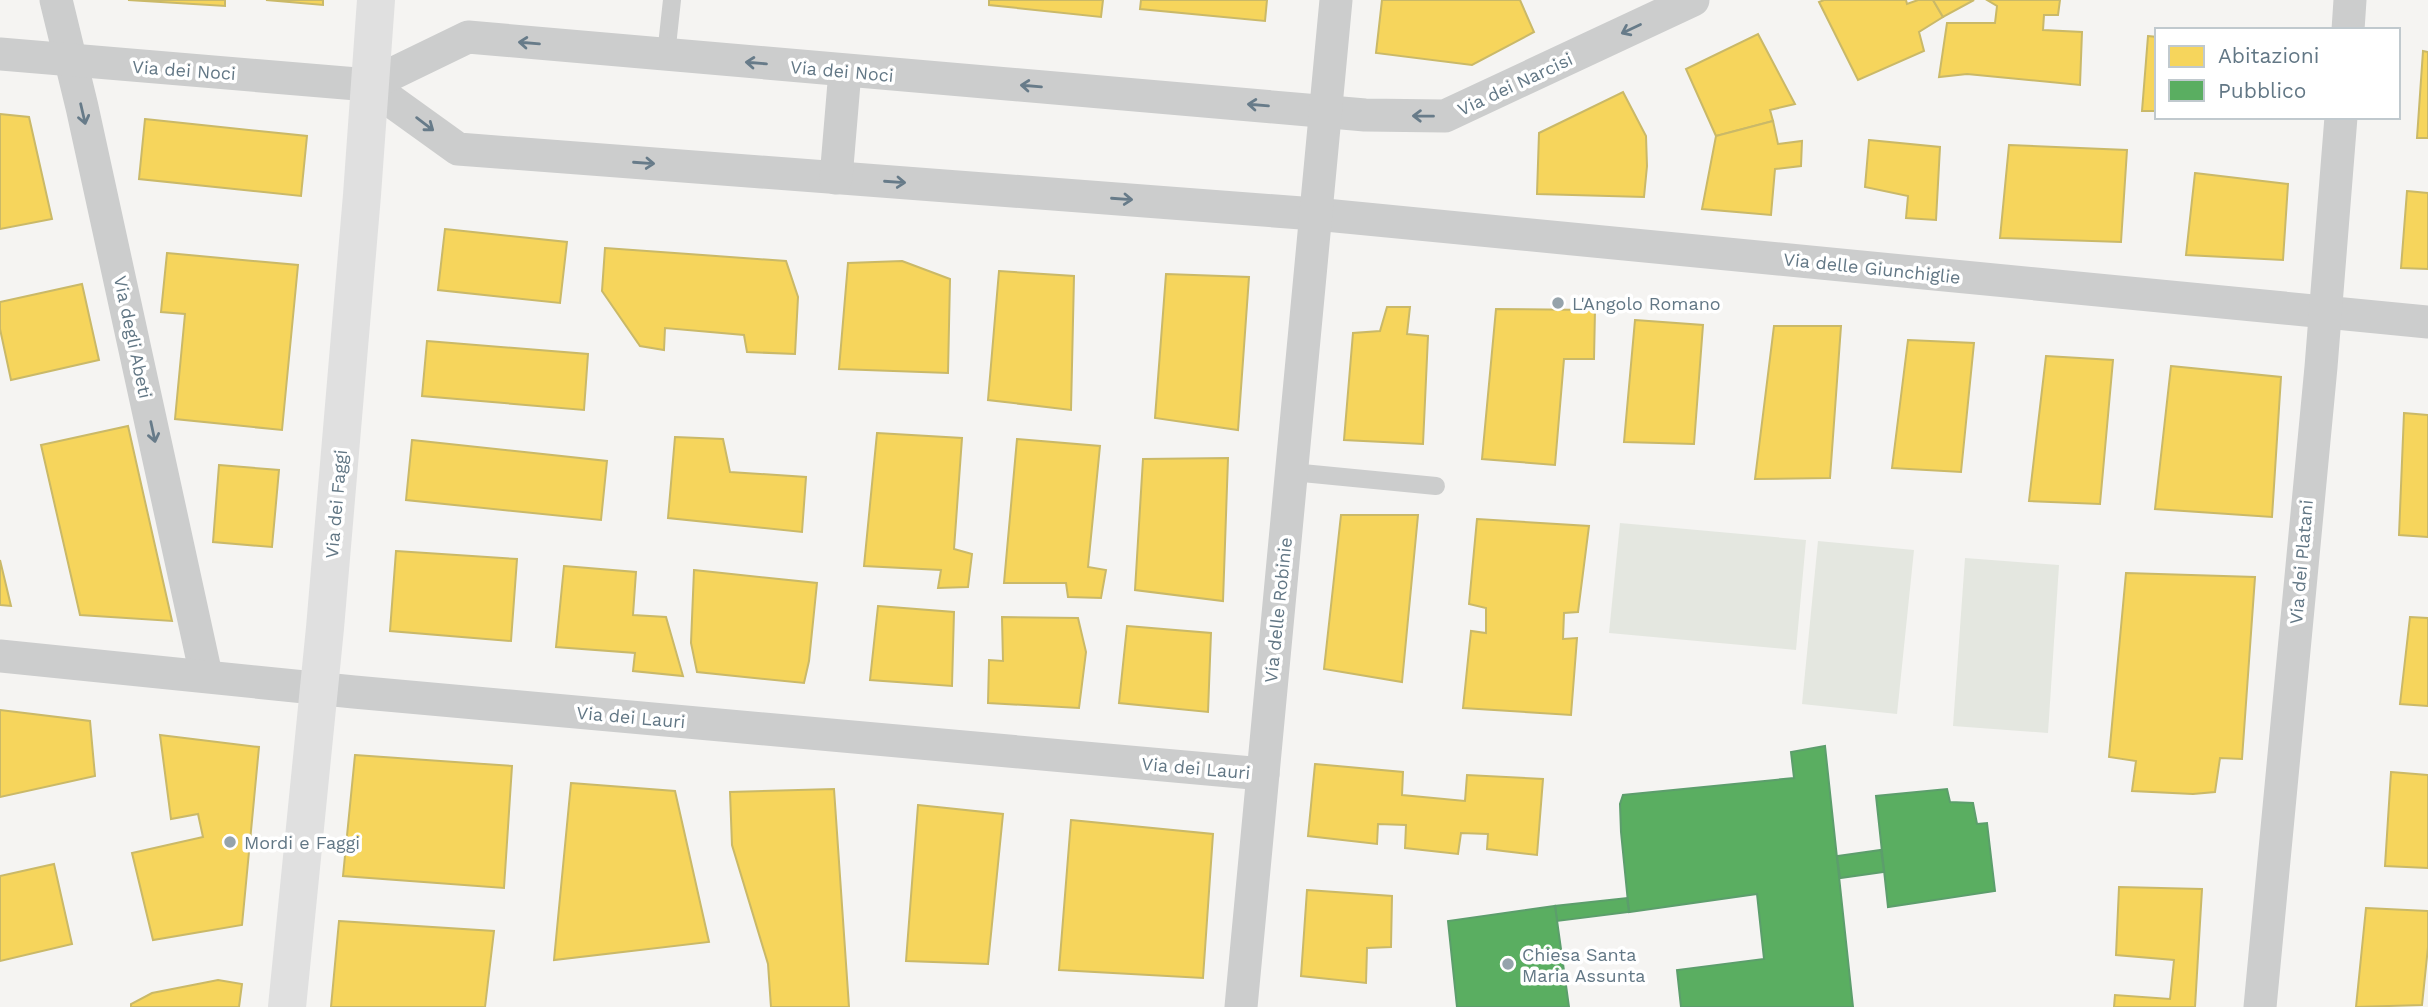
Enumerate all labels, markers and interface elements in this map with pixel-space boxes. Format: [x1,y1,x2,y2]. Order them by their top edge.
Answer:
one-way arrow [1621,23,1642,36]
legend [2155,28,2400,119]
one-way arrow [518,36,541,49]
text: Abitazioni [2218,43,2319,68]
street label: Via dei Narcisi [1454,48,1576,120]
street label: Via dei Noci [132,56,236,84]
one-way arrow [745,56,767,69]
street label: Via dei Noci [789,56,895,86]
text: Pubblico [2218,78,2306,103]
one-way arrow [1020,79,1043,92]
one-way arrow [1247,98,1270,111]
one-way arrow [77,102,91,125]
one-way arrow [1412,109,1435,123]
one-way arrow [415,117,434,131]
one-way arrow [632,157,654,170]
one-way arrow [883,176,906,189]
one-way arrow [1110,193,1133,206]
street label: Via delle Giunchiglie [1782,248,1962,288]
street label: Via degli Abeti [110,274,156,400]
place label: L'Angolo Romano [1572,293,1721,314]
marker: L'Angolo Romano [1550,295,1566,311]
one-way arrow [147,420,161,443]
street label: Via dei Faggi [321,449,351,559]
street label: Via dei Platani [2285,499,2317,625]
street label: Via delle Robinie [1260,536,1296,684]
street label: Via dei Lauri [576,702,686,732]
street label: Via dei Lauri [1141,753,1251,783]
place label: Mordi e Faggi [244,832,360,853]
marker: Mordi e Faggi [222,834,238,850]
place label: Chiesa Santa Maria Assunta [1522,944,1645,986]
marker: Chiesa Santa Maria Assunta [1500,956,1516,972]

